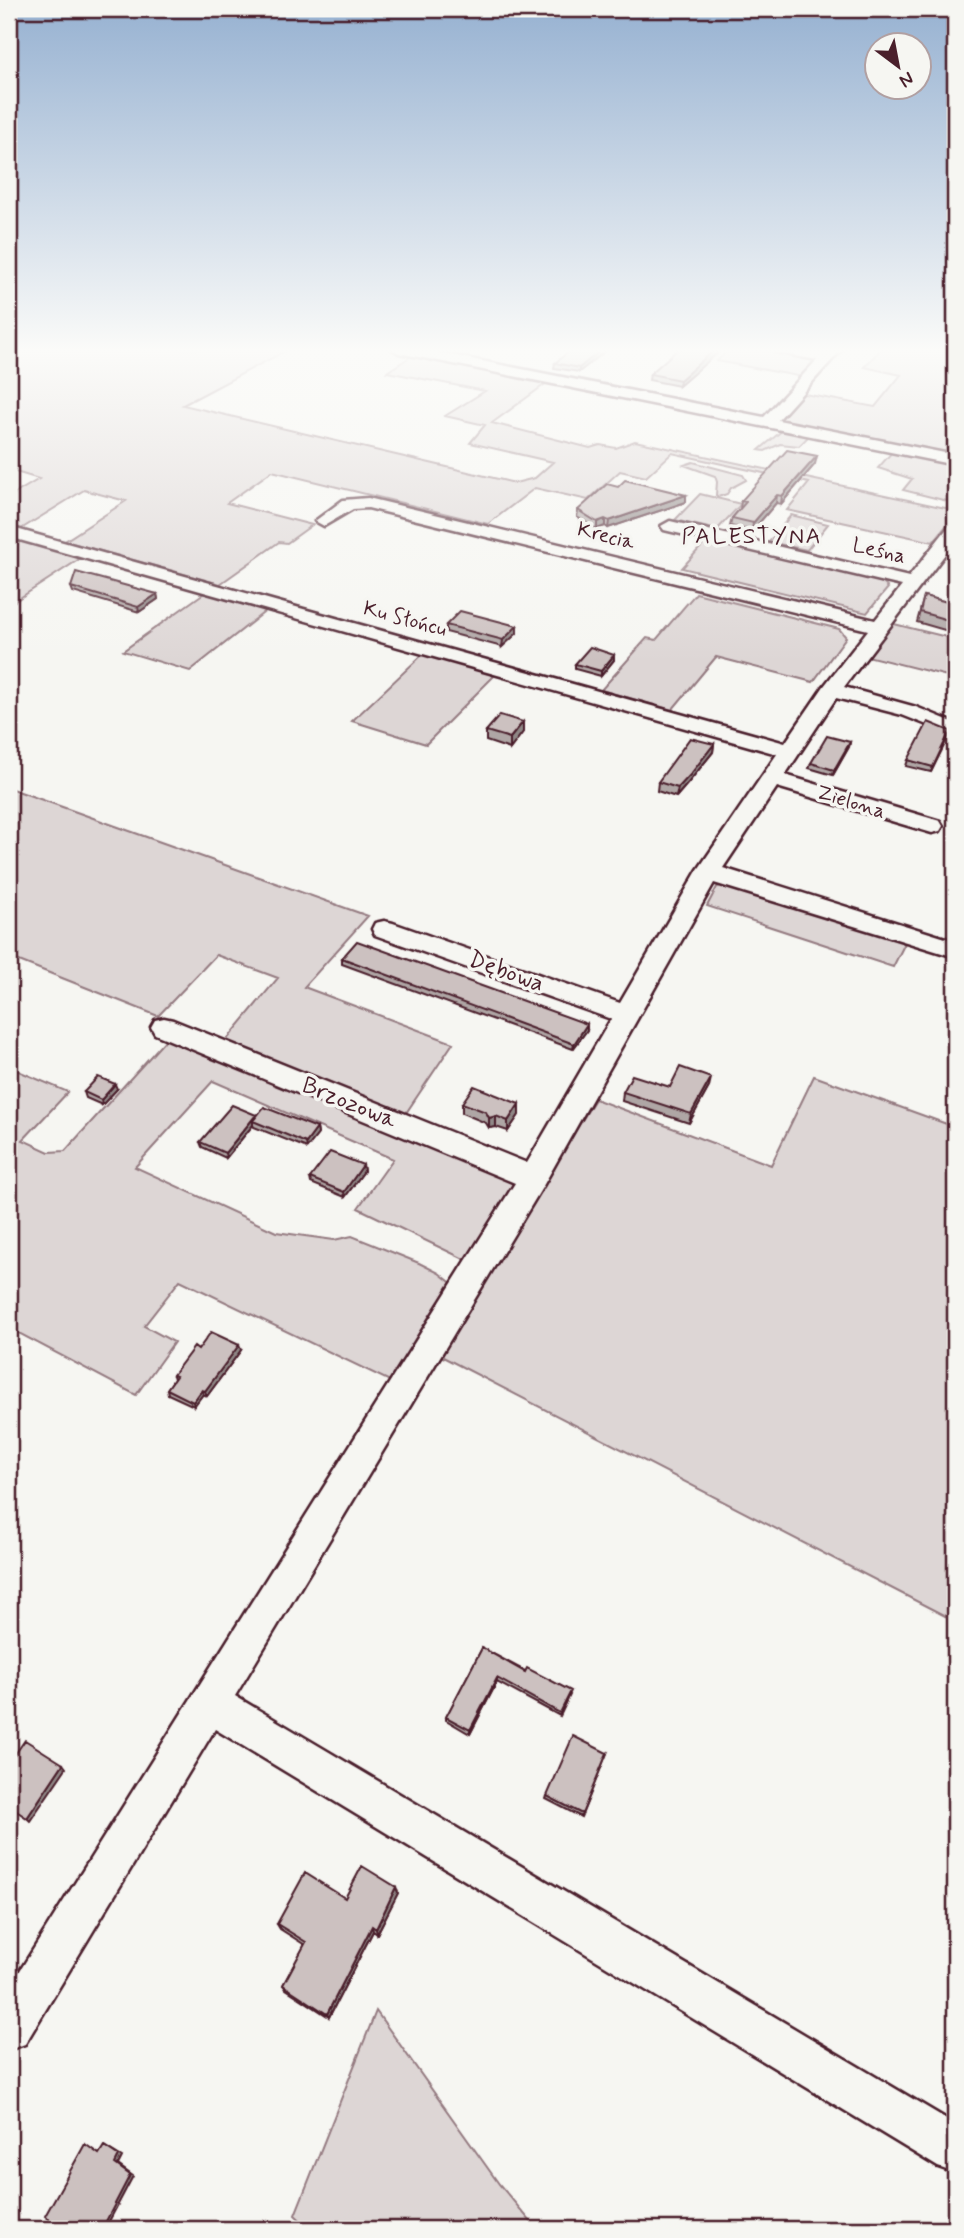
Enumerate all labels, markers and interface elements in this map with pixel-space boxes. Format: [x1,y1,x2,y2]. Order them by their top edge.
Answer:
north arrow [862,32,932,102]
text: N [894,65,918,93]
street label: Krecia [574,515,638,557]
district label: PALESTYNA [682,522,822,552]
street label: Leśna [850,531,908,571]
street label: Ku Słońcu [360,594,450,644]
street label: Zielona [813,778,889,826]
street label: Dębowa [464,944,548,1000]
street label: Brzozowa [297,1070,401,1136]

